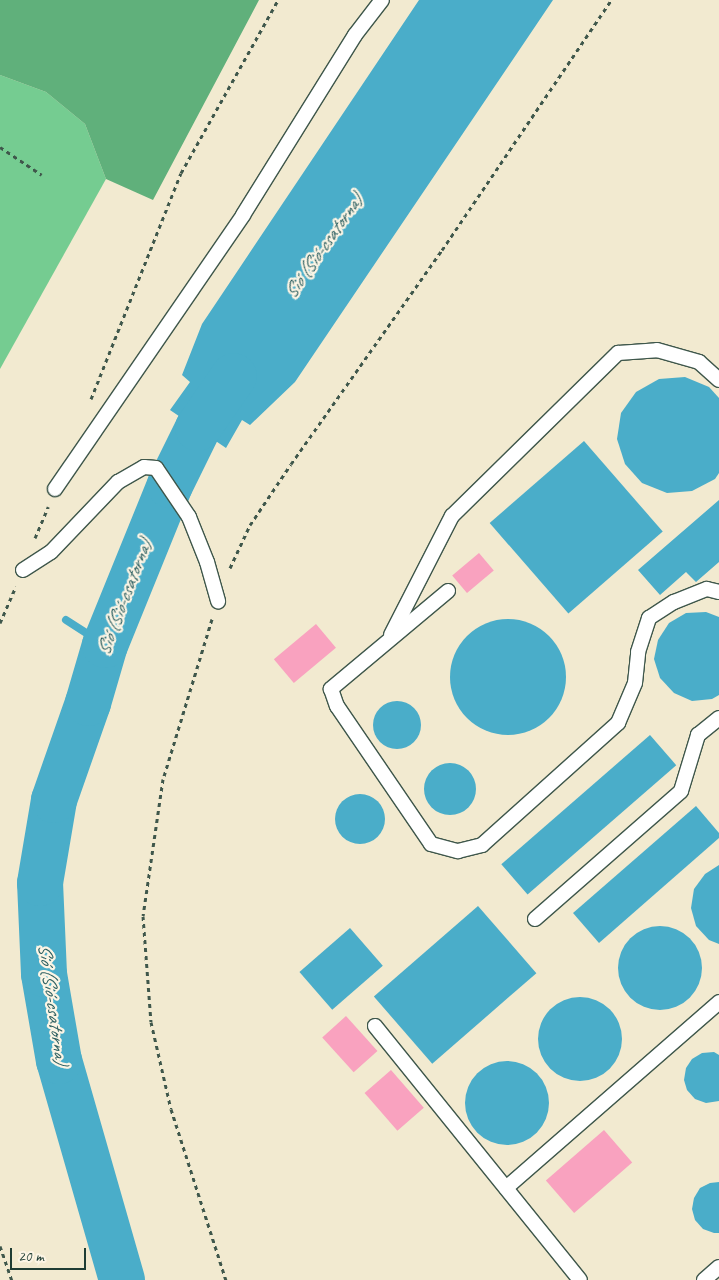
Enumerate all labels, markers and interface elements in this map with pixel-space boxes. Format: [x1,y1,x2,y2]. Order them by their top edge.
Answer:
water label: Sió (Sió-csatorna) [280,191,368,303]
water label: Sió (Sió-csatorna) [93,538,157,658]
water label: Sió (Sió-csatorna) [32,943,72,1065]
scale bar [12,1238,89,1270]
text: 20 m [18,1247,44,1266]

